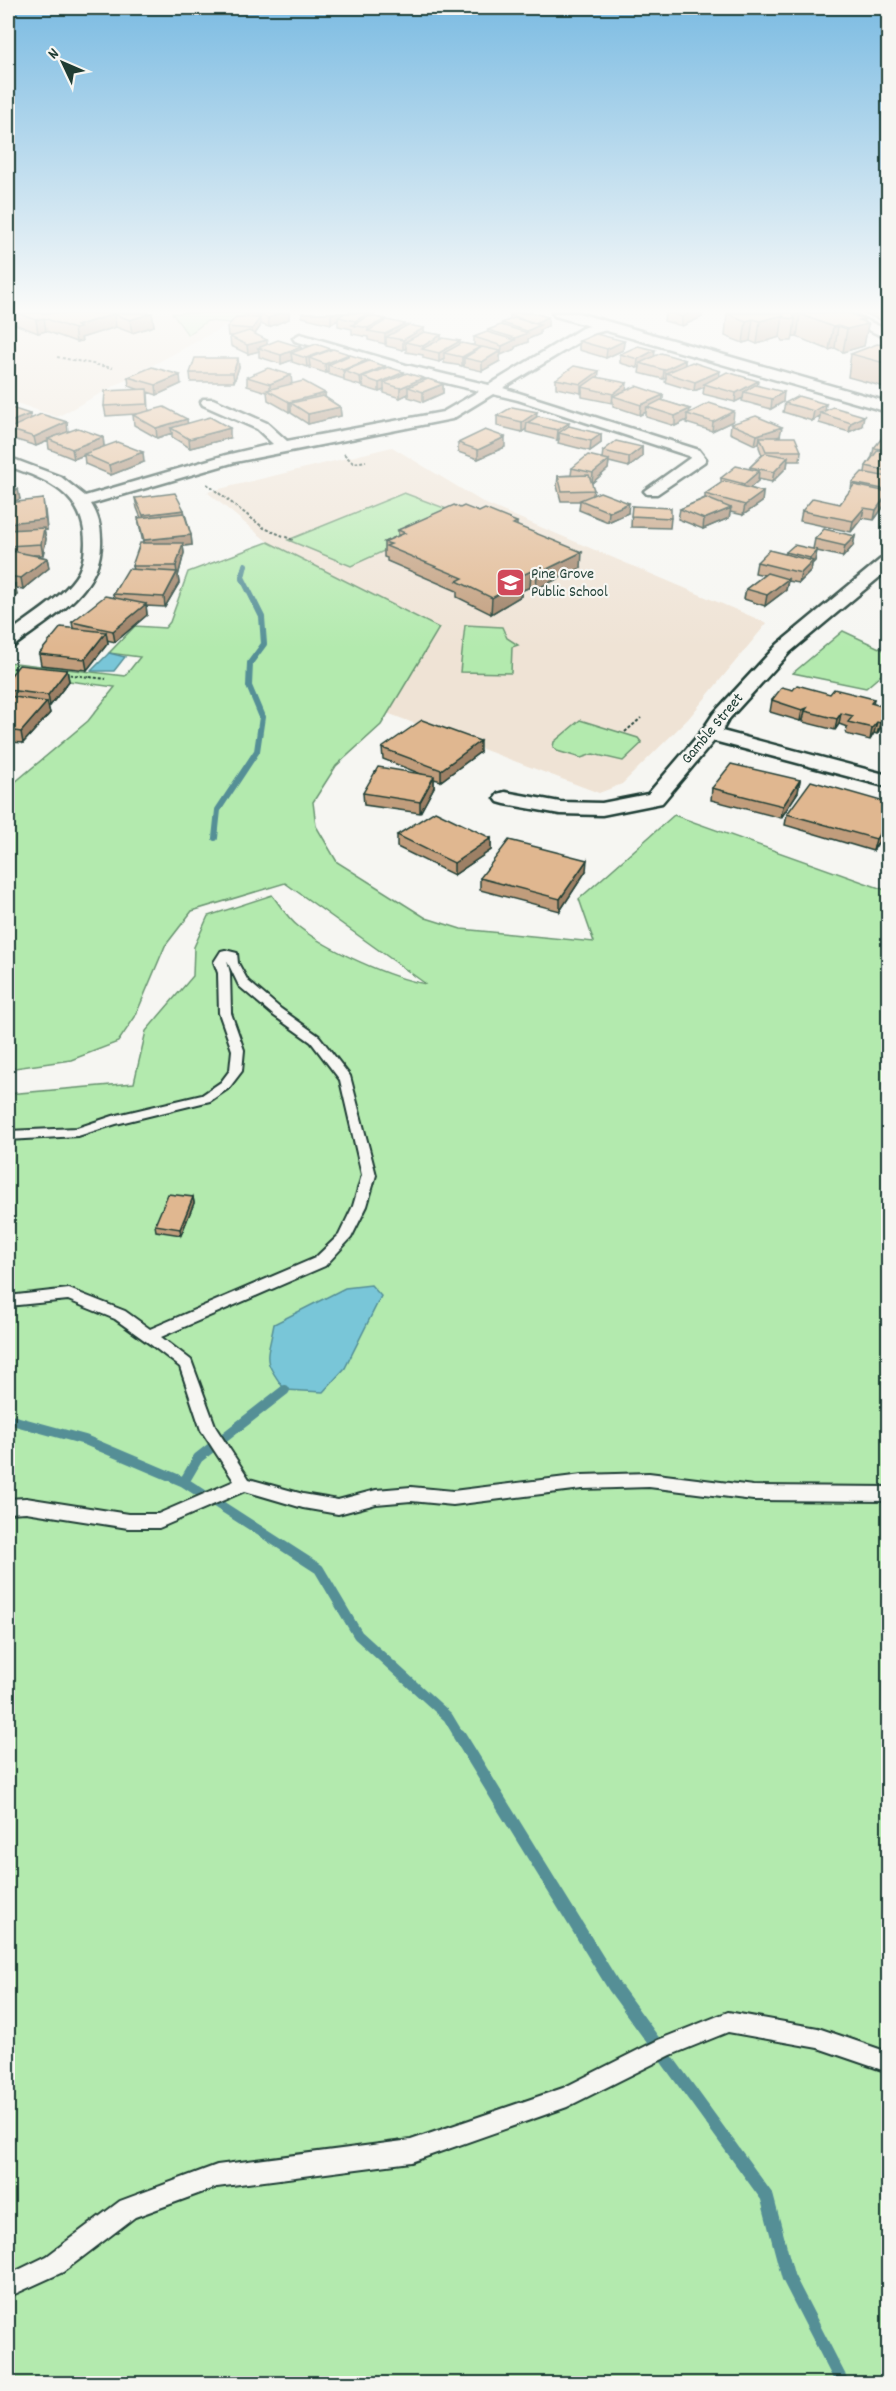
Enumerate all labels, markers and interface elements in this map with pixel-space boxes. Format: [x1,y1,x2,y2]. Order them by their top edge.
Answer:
north arrow [33,33,93,93]
text: N [43,43,65,65]
place label: Pine Grove Public School [531,563,608,604]
school or university icon: Pine Grove Public School [494,567,526,599]
street label: Gamble Street [676,688,750,770]

